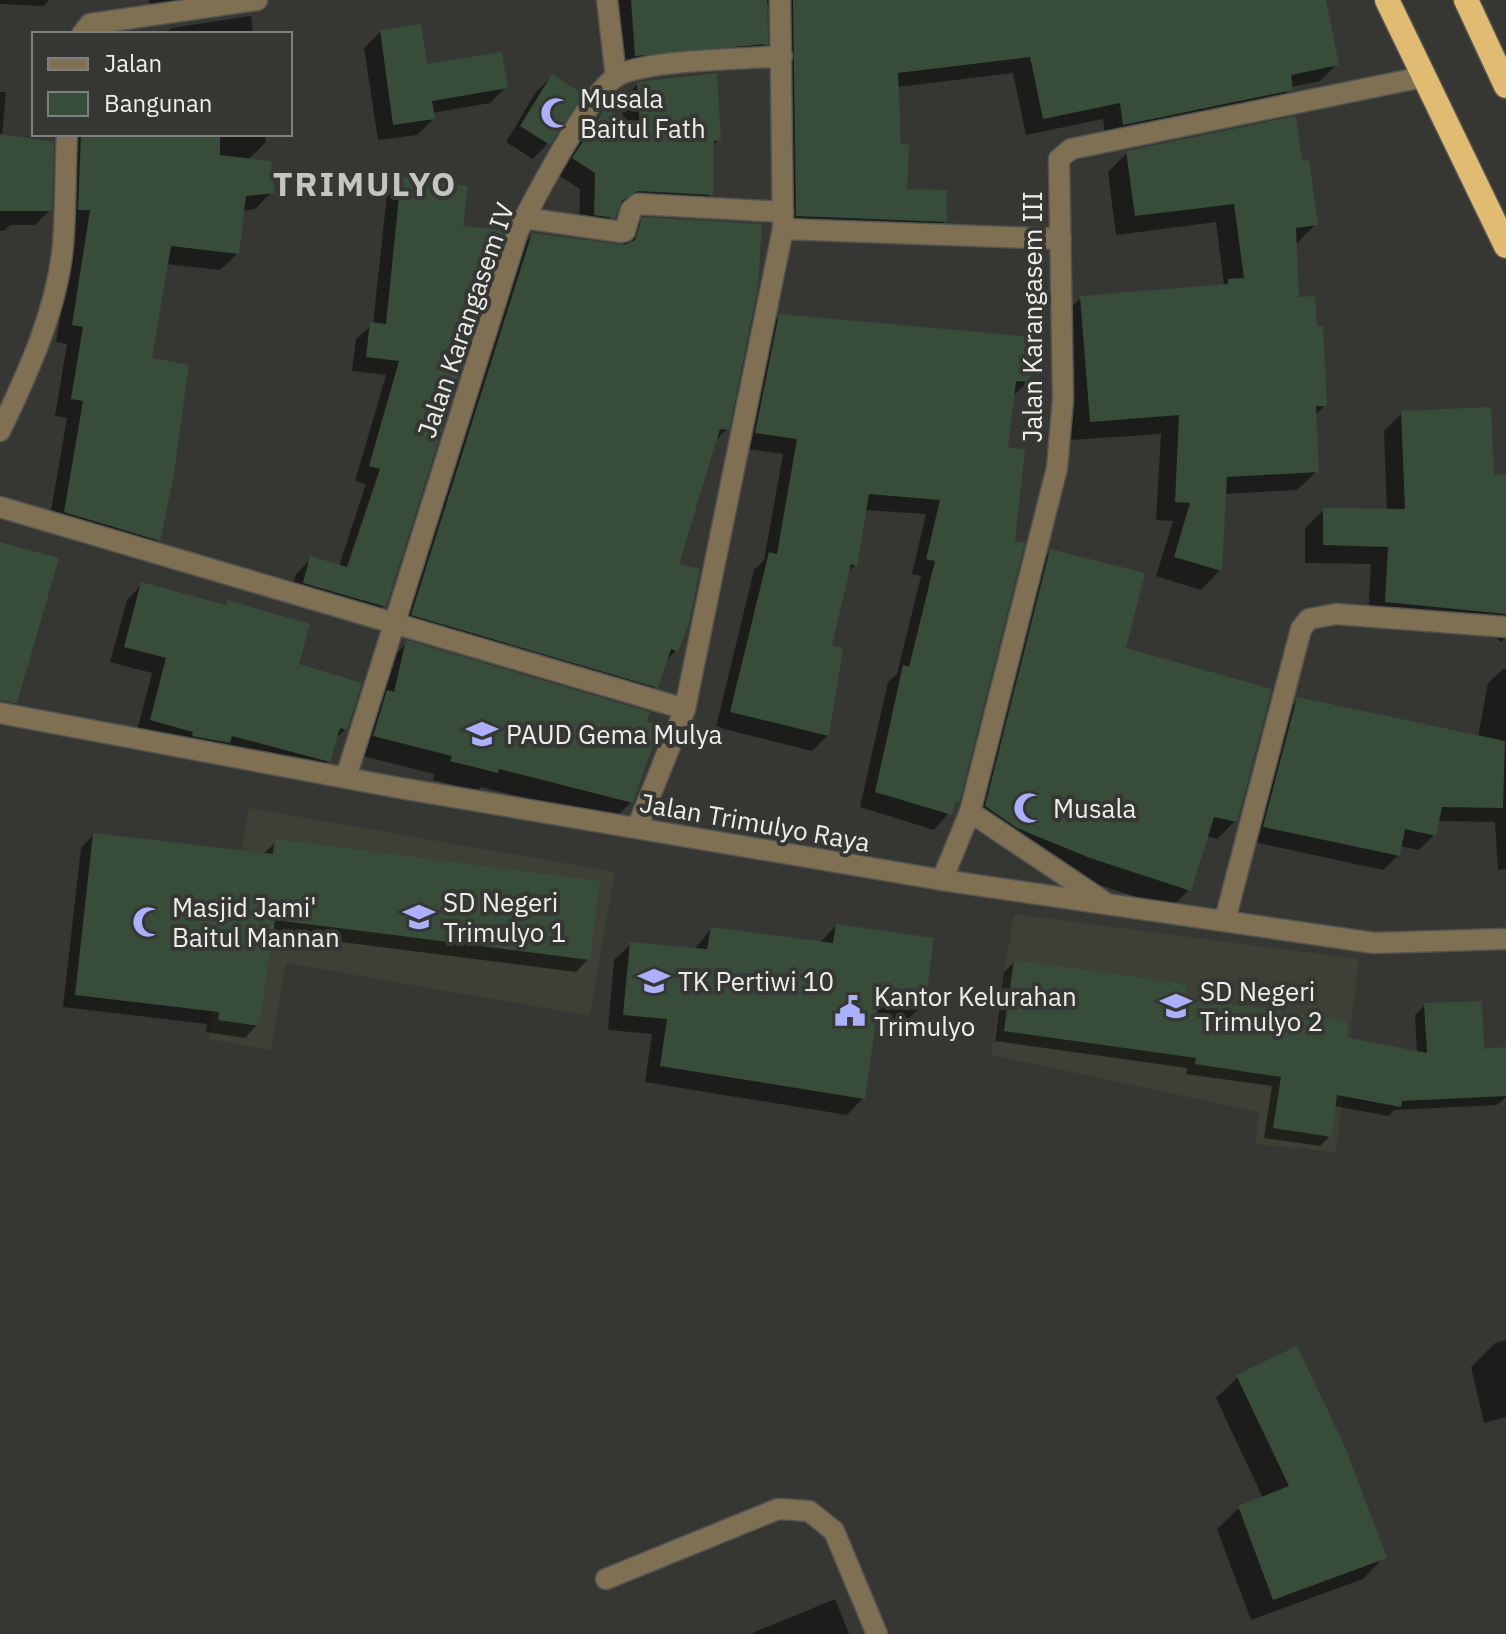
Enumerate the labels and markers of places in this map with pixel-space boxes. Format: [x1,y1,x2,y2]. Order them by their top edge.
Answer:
place label: Musala Baitul Fath [580,81,706,145]
mosque icon: Musala Baitul Fath [539,96,573,130]
school or university icon: PAUD Gema Mulya [465,717,499,751]
place label: PAUD Gema Mulya [506,717,722,751]
mosque icon: Musala [1012,791,1046,825]
place label: Musala [1053,791,1136,825]
place label: SD Negeri Trimulyo 1 [443,885,566,949]
place label: Masjid Jami' Baitul Mannan [172,890,340,954]
school or university icon: SD Negeri Trimulyo 1 [402,900,436,934]
mosque icon: Masjid Jami' Baitul Mannan [131,905,165,939]
school or university icon: TK Pertiwi 10 [637,964,671,998]
place label: TK Pertiwi 10 [678,964,834,998]
place label: SD Negeri Trimulyo 2 [1200,974,1323,1038]
place label: Kantor Kelurahan Trimulyo [874,979,1077,1043]
school or university icon: SD Negeri Trimulyo 2 [1159,989,1193,1023]
public building icon: Kantor Kelurahan Trimulyo [833,994,867,1028]

